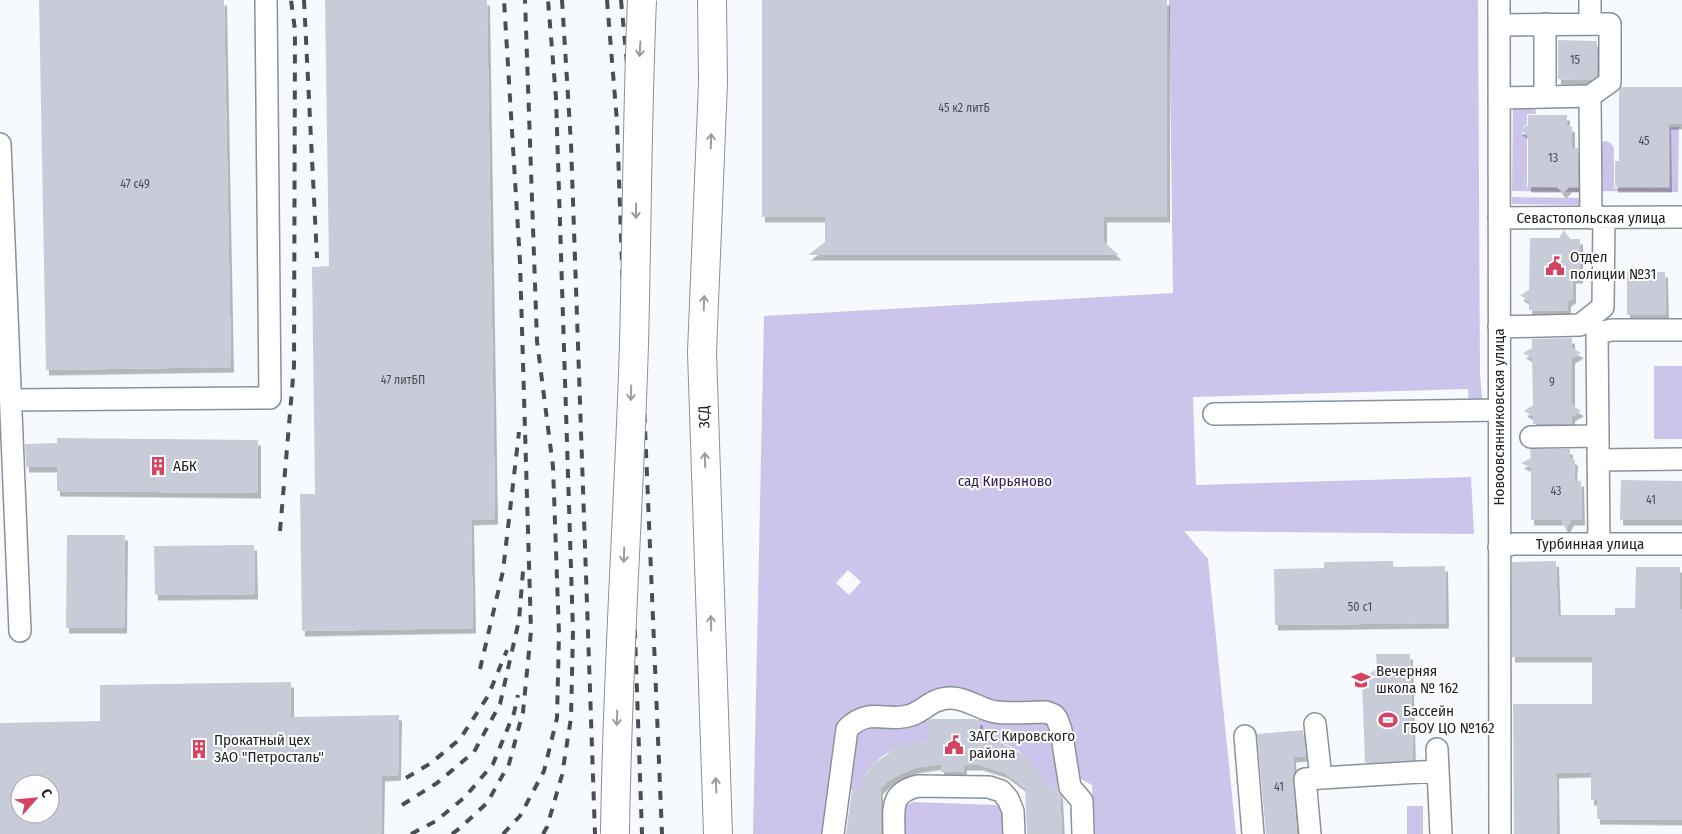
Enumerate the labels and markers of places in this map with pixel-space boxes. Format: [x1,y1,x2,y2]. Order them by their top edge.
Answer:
place label: Отдел полиции №31 [1570,248,1656,283]
public building icon: Отдел полиции №31 [1544,255,1566,277]
building icon: АБК [147,455,169,477]
place label: АБК [173,457,197,475]
place label: Вечерняя школа № 162 [1376,662,1459,697]
school or university icon: Вечерняя школа № 162 [1350,669,1372,691]
place label: Бассейн ГБОУ ЦО №162 [1403,702,1495,737]
sports icon: Бассейн ГБОУ ЦО №162 [1377,709,1399,731]
place label: ЗАГС Кировского района [969,727,1075,762]
place label: Прокатный цех ЗАО "Петросталь" [214,731,324,766]
public building icon: ЗАГС Кировского района [943,734,965,756]
building icon: Прокатный цех ЗАО "Петросталь" [188,738,210,760]

